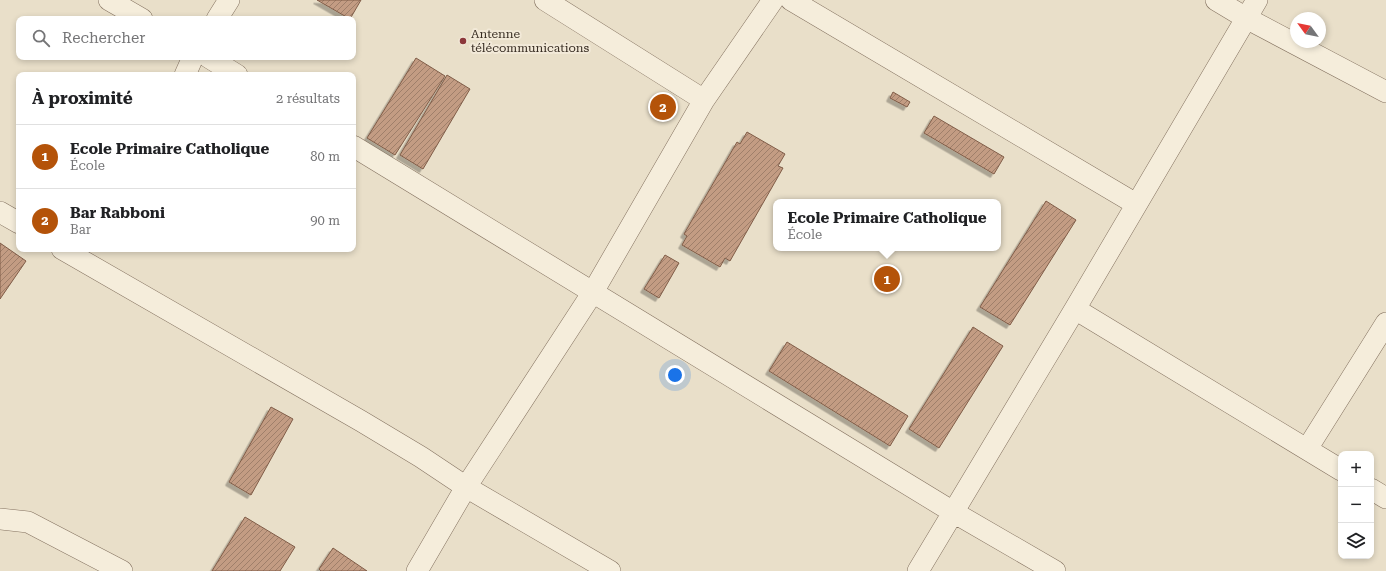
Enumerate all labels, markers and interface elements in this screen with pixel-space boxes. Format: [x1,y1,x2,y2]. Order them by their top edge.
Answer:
north arrow [1290,12,1326,48]
search box [16,16,356,60]
icon: search [30,27,52,49]
place label: Antenne télécommunications [471,27,590,55]
text: Rechercher [62,29,145,47]
marker: Antenne télécommunications [458,36,468,46]
text: À proximité [32,88,133,108]
text: 2 résultats [276,91,340,106]
pin: 2 [650,92,676,122]
text: Ecole Primaire Catholique [70,140,269,158]
text: 1 [41,149,49,164]
text: 80 m [310,149,340,164]
text: École [70,158,105,173]
popup [773,199,1001,251]
text: Bar Rabboni [70,204,165,222]
text: Ecole Primaire Catholique [787,209,987,227]
text: 2 [41,213,49,228]
text: 90 m [310,213,340,228]
text: Bar [70,222,91,237]
text: École [787,227,822,242]
pin: 1 [874,264,900,294]
your location [665,365,685,385]
map controls [1338,451,1374,559]
button: + [1338,451,1374,487]
button: − [1338,487,1374,523]
button: layers [1338,523,1374,559]

